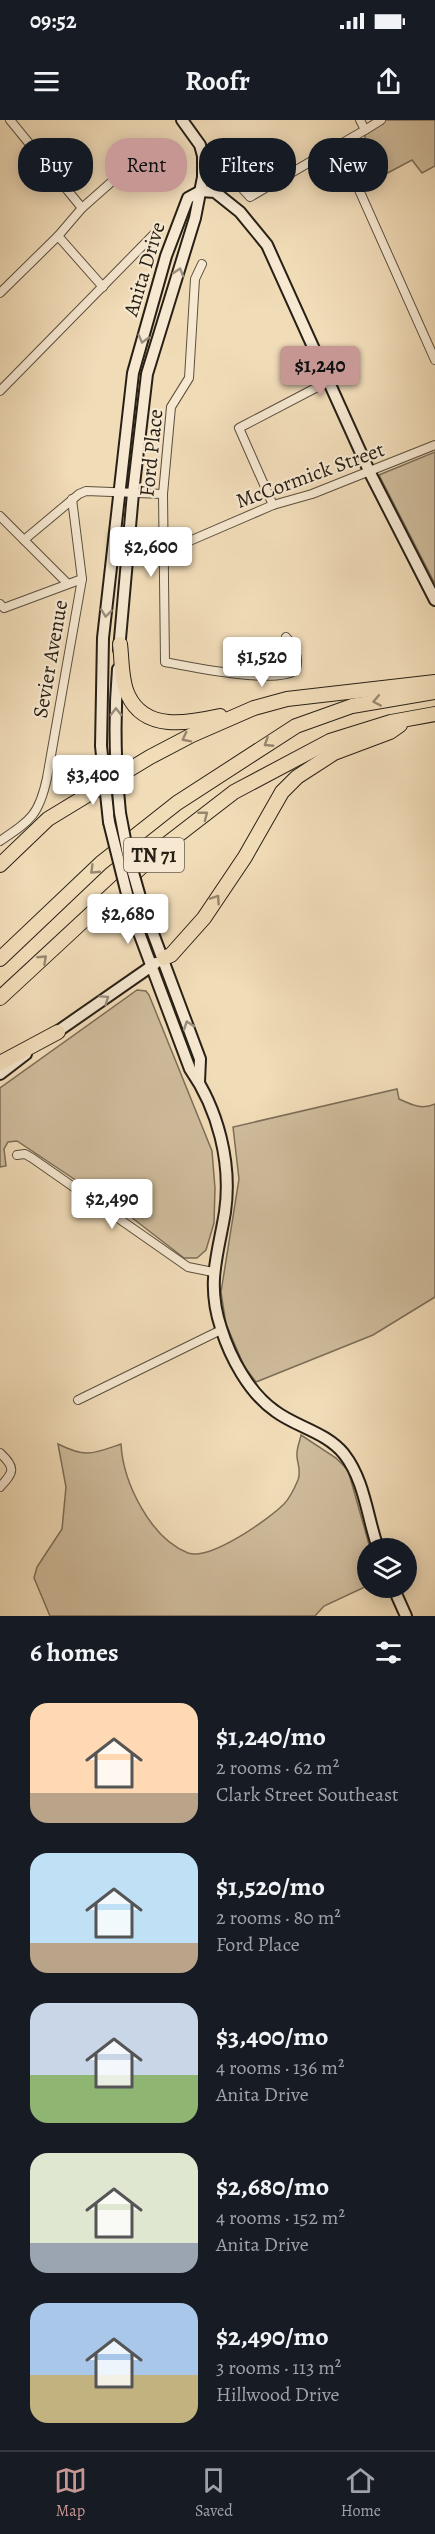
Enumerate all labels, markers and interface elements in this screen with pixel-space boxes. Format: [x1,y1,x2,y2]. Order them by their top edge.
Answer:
text: 09:52 [30,6,77,36]
text: Roofr [185,63,250,99]
icon: menu [30,65,63,98]
icon: share [372,65,405,98]
chip: Buy [18,138,93,192]
chip: Rent [105,138,187,192]
chip: Filters [199,138,296,192]
chip: New [308,138,388,192]
street label: Anita Drive [116,218,172,321]
one-way arrow [171,267,184,278]
one-way arrow [137,334,150,344]
pin: $1,240 [271,346,369,397]
text: $1,240 [295,352,345,379]
street label: Ford Place [132,408,170,498]
street label: McCormick Street [232,435,388,515]
pin: $2,600 [102,527,200,578]
text: $2,600 [124,533,178,560]
street label: Sevier Avenue [26,598,74,720]
one-way arrow [100,609,113,618]
pin: $1,520 [213,637,311,688]
text: $1,520 [237,643,287,670]
one-way arrow [372,694,382,707]
one-way arrow [110,708,122,717]
one-way arrow [182,731,192,742]
one-way arrow [264,736,275,747]
pin: $3,400 [44,755,142,806]
text: $3,400 [67,761,119,788]
one-way arrow [197,812,208,823]
road number: TN 71 [124,838,184,872]
one-way arrow [90,863,100,874]
pin: $2,680 [79,894,177,945]
one-way arrow [209,895,220,906]
text: $2,680 [101,900,155,927]
one-way arrow [37,955,47,966]
one-way arrow [98,995,109,1006]
one-way arrow [182,1020,195,1031]
pin: $2,490 [63,1179,161,1230]
text: $2,490 [85,1185,139,1212]
map controls [357,1538,417,1598]
button: layers [357,1538,417,1598]
text: 6 homes [30,1635,119,1670]
icon: filters [372,1636,405,1669]
text: $1,240/mo [216,1719,326,1754]
icon: home [78,1727,150,1799]
text: 2 rooms · 62 m² [216,1754,339,1781]
text: Clark Street Southeast [216,1781,399,1808]
text: $1,520/mo [216,1869,325,1904]
icon: home [78,1877,150,1949]
text: 2 rooms · 80 m² [216,1904,341,1931]
text: Ford Place [216,1931,300,1958]
text: $3,400/mo [216,2019,328,2054]
icon: home [78,2027,150,2099]
text: 4 rooms · 136 m² [216,2054,345,2081]
text: Anita Drive [216,2081,309,2108]
text: $2,680/mo [216,2169,329,2204]
icon: home [78,2177,150,2249]
text: 4 rooms · 152 m² [216,2204,345,2231]
text: Anita Drive [216,2231,309,2258]
text: $2,490/mo [216,2319,329,2354]
icon: home [78,2327,150,2399]
text: 3 rooms · 113 m² [216,2354,341,2381]
text: Hillwood Drive [216,2381,340,2408]
tab: Map [54,2464,87,2522]
tab: Saved [195,2464,233,2522]
tab: Home [341,2464,381,2522]

